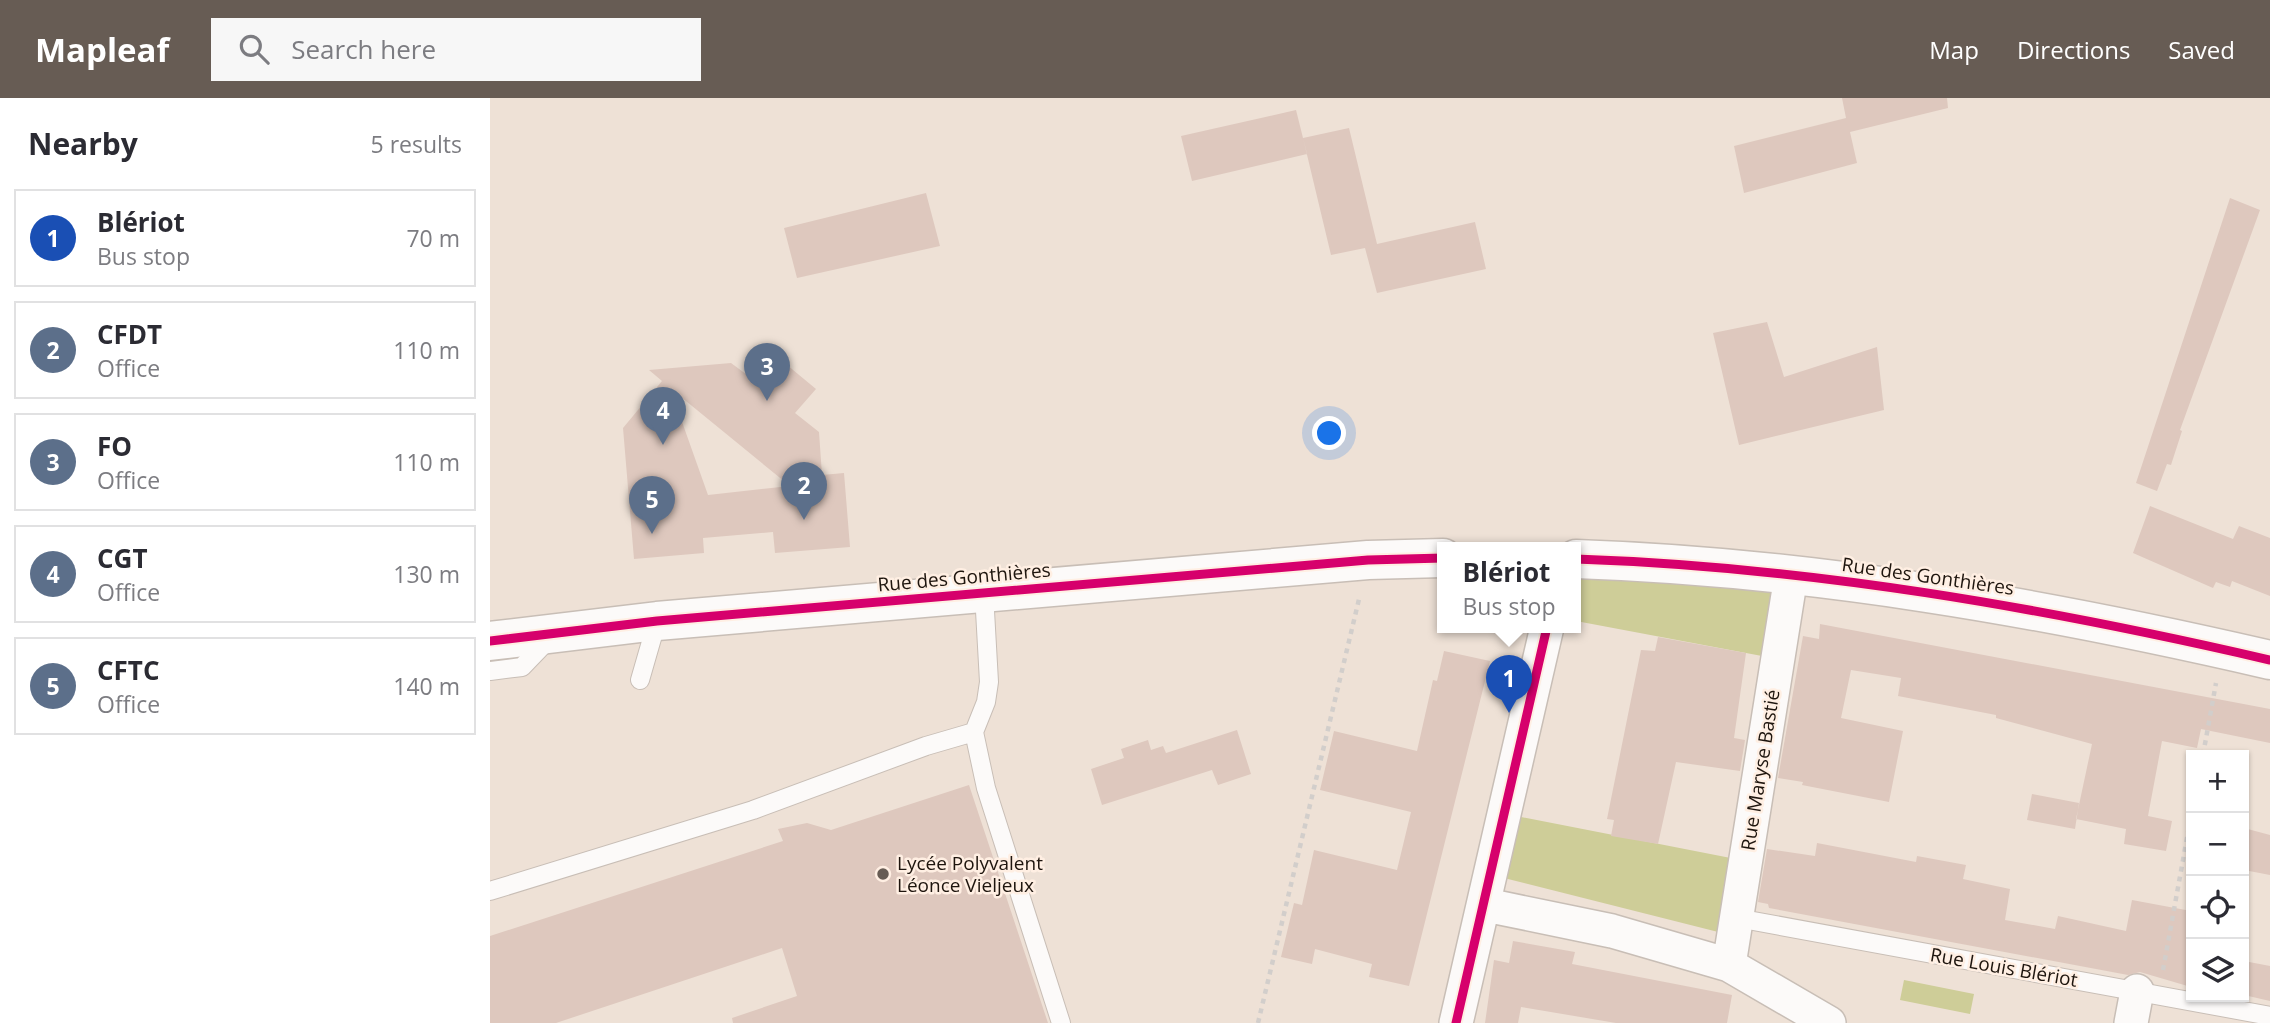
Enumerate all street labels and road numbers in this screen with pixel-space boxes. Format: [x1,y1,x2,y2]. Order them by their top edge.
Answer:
street label: Rue des Gonthières [1840,551,2016,601]
street label: Rue des Gonthières [876,556,1052,598]
street label: Rue Maryse Bastié [1734,688,1786,852]
street label: Rue Louis Blériot [1928,941,2080,993]

